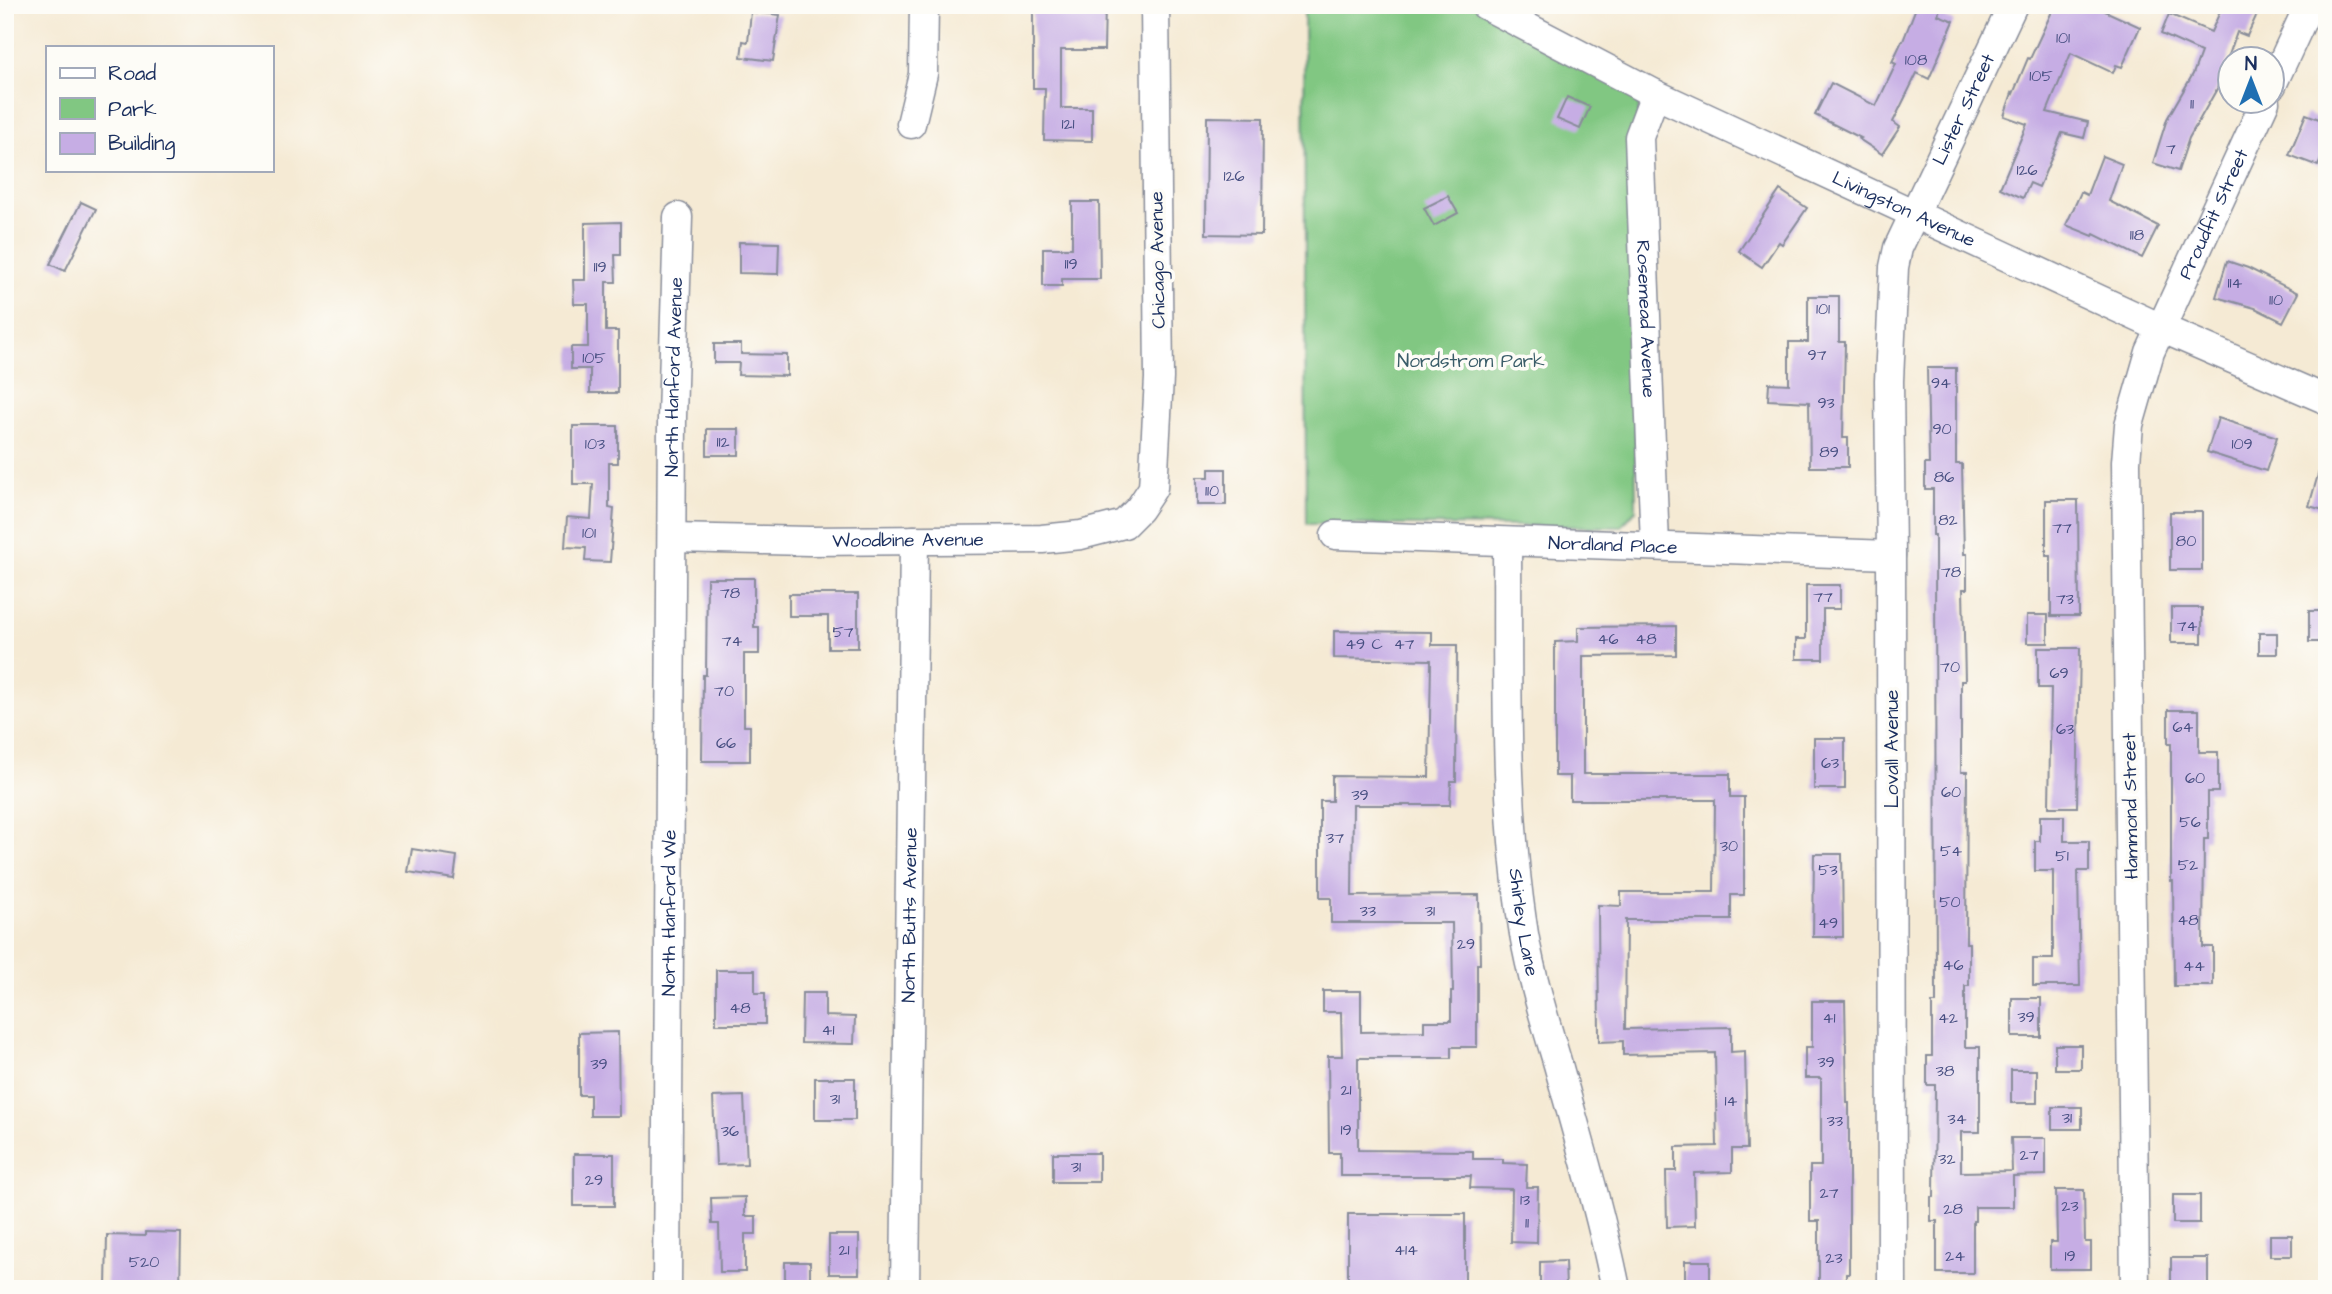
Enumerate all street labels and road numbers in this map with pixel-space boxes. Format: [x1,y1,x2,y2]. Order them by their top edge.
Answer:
street label: Lister Street [1926,49,2002,169]
street label: Proudfit Street [2172,144,2255,284]
street label: Livingston Avenue [1828,164,1980,254]
street label: Chicago Avenue [1143,191,1174,329]
street label: Rosemead Avenue [1630,240,1663,398]
street label: North Hanford Avenue [658,277,690,477]
street label: Woodbine Avenue [832,526,984,554]
street label: Nordland Place [1548,529,1678,561]
street label: Lovall Avenue [1879,690,1906,808]
street label: Hammond Street [2116,732,2146,880]
street label: North Butts Avenue [895,827,924,1003]
street label: North Hanford We [655,830,683,996]
street label: Shirley Lane [1502,867,1546,979]

